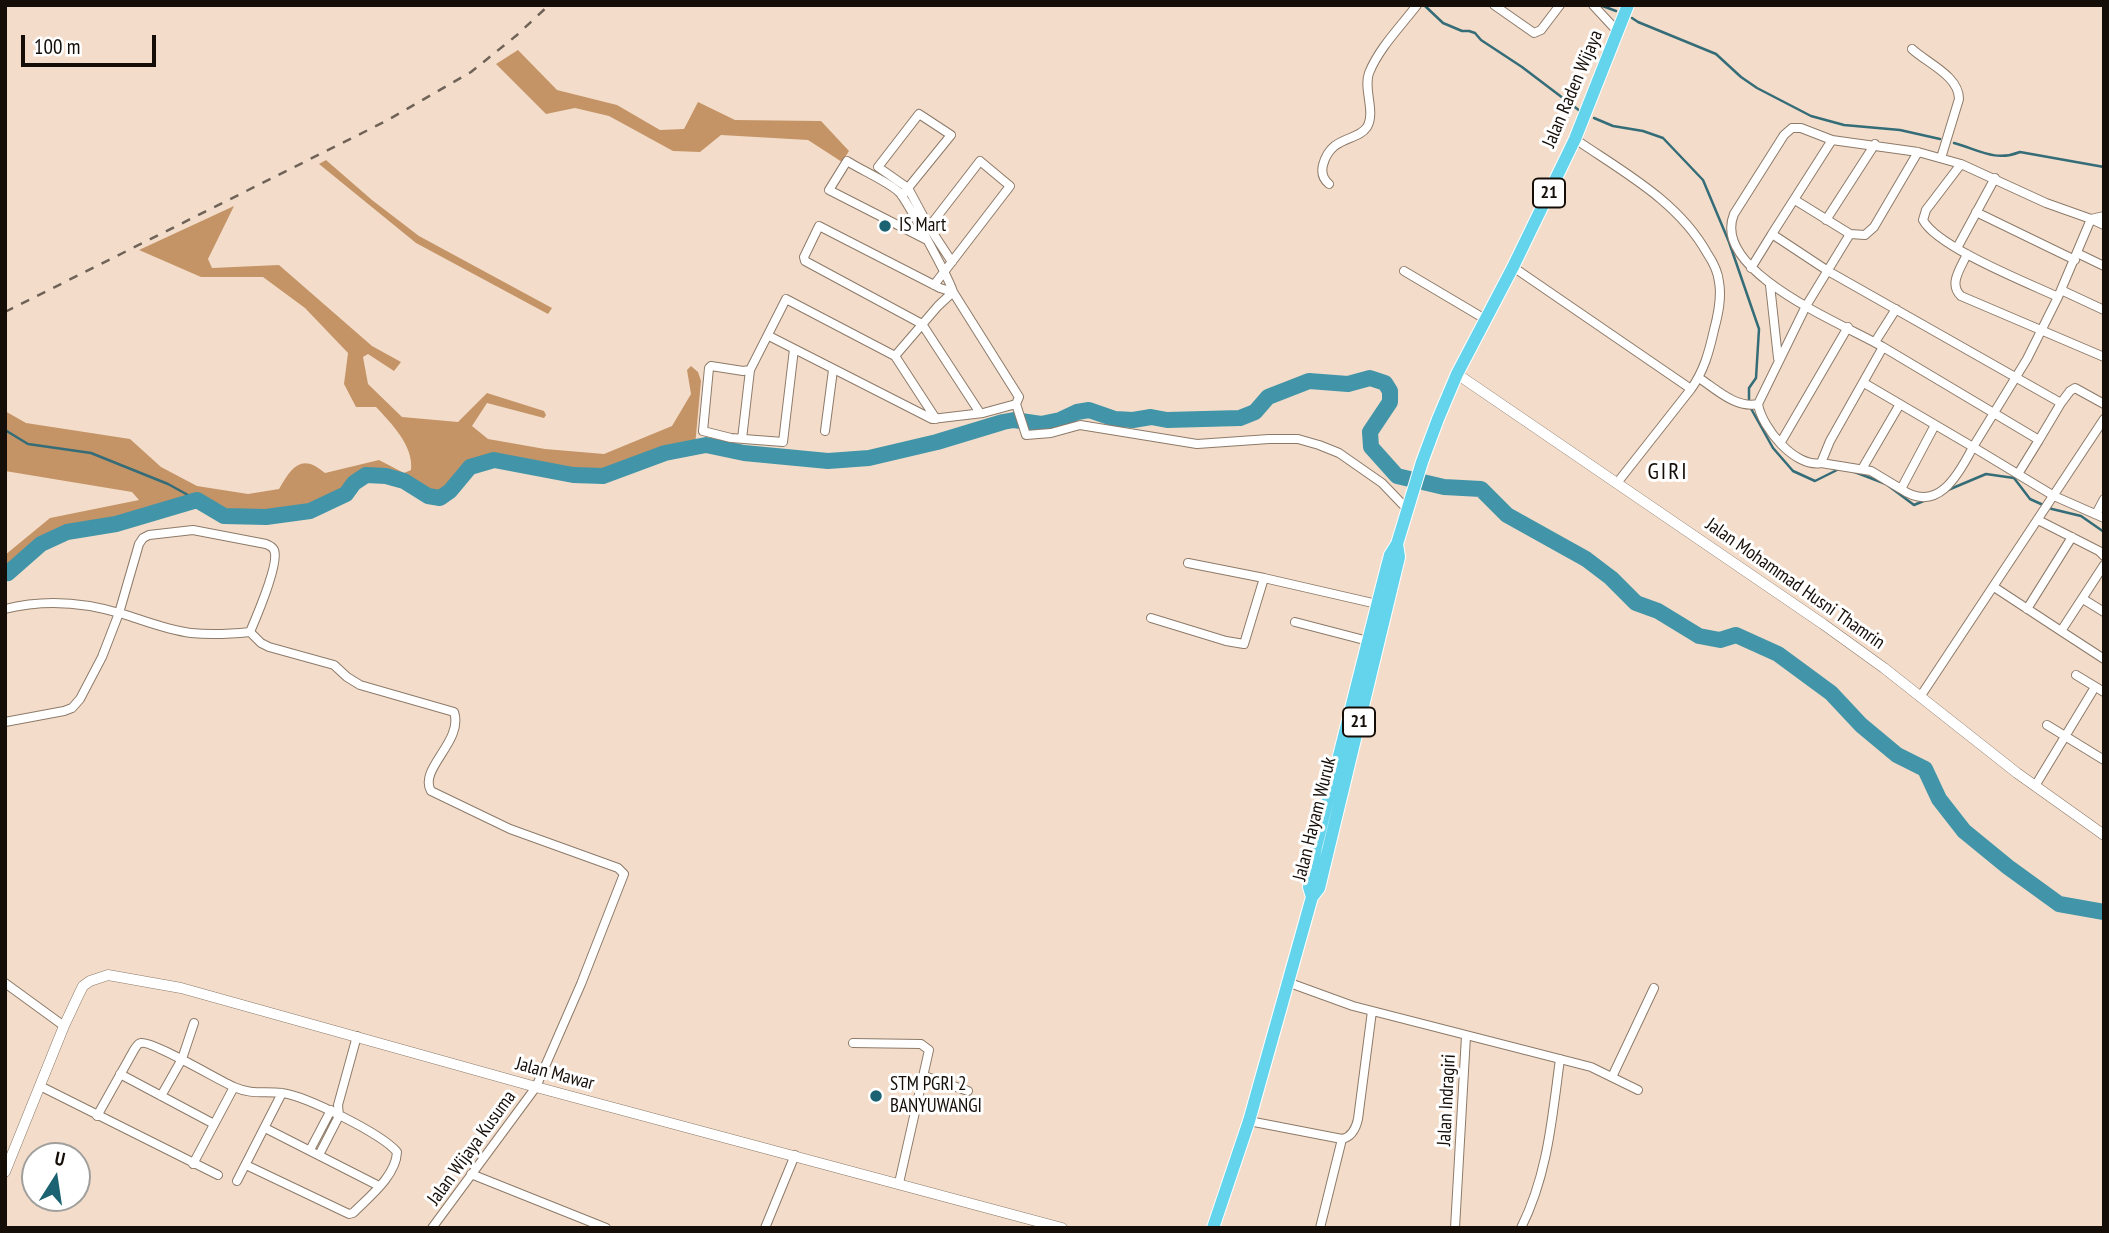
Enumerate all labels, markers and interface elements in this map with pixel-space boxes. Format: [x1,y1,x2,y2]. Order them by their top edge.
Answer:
scale bar [24,21,159,65]
street label: Jalan Raden Wijaya [1538,27,1608,151]
text: 100 m [34,33,80,60]
road number: 21 [1533,178,1565,208]
place label: IS Mart [899,215,946,237]
marker: IS Mart [877,218,893,234]
district label: GIRI [1648,458,1688,486]
street label: Jalan Mohammad Husni Thamrin [1701,513,1889,655]
road number: 21 [1343,708,1375,736]
street label: Jalan Hayam Wuruk [1289,755,1341,883]
street label: Jalan Mawar [513,1053,597,1095]
street label: Jalan Indragiri [1433,1053,1461,1147]
place label: STM PGRI 2 BANYUWANGI [890,1074,982,1118]
street label: Jalan Wijaya Kusuma [423,1086,521,1210]
marker: STM PGRI 2 BANYUWANGI [868,1088,884,1104]
north arrow [21,1142,91,1212]
text: U [53,1146,67,1171]

